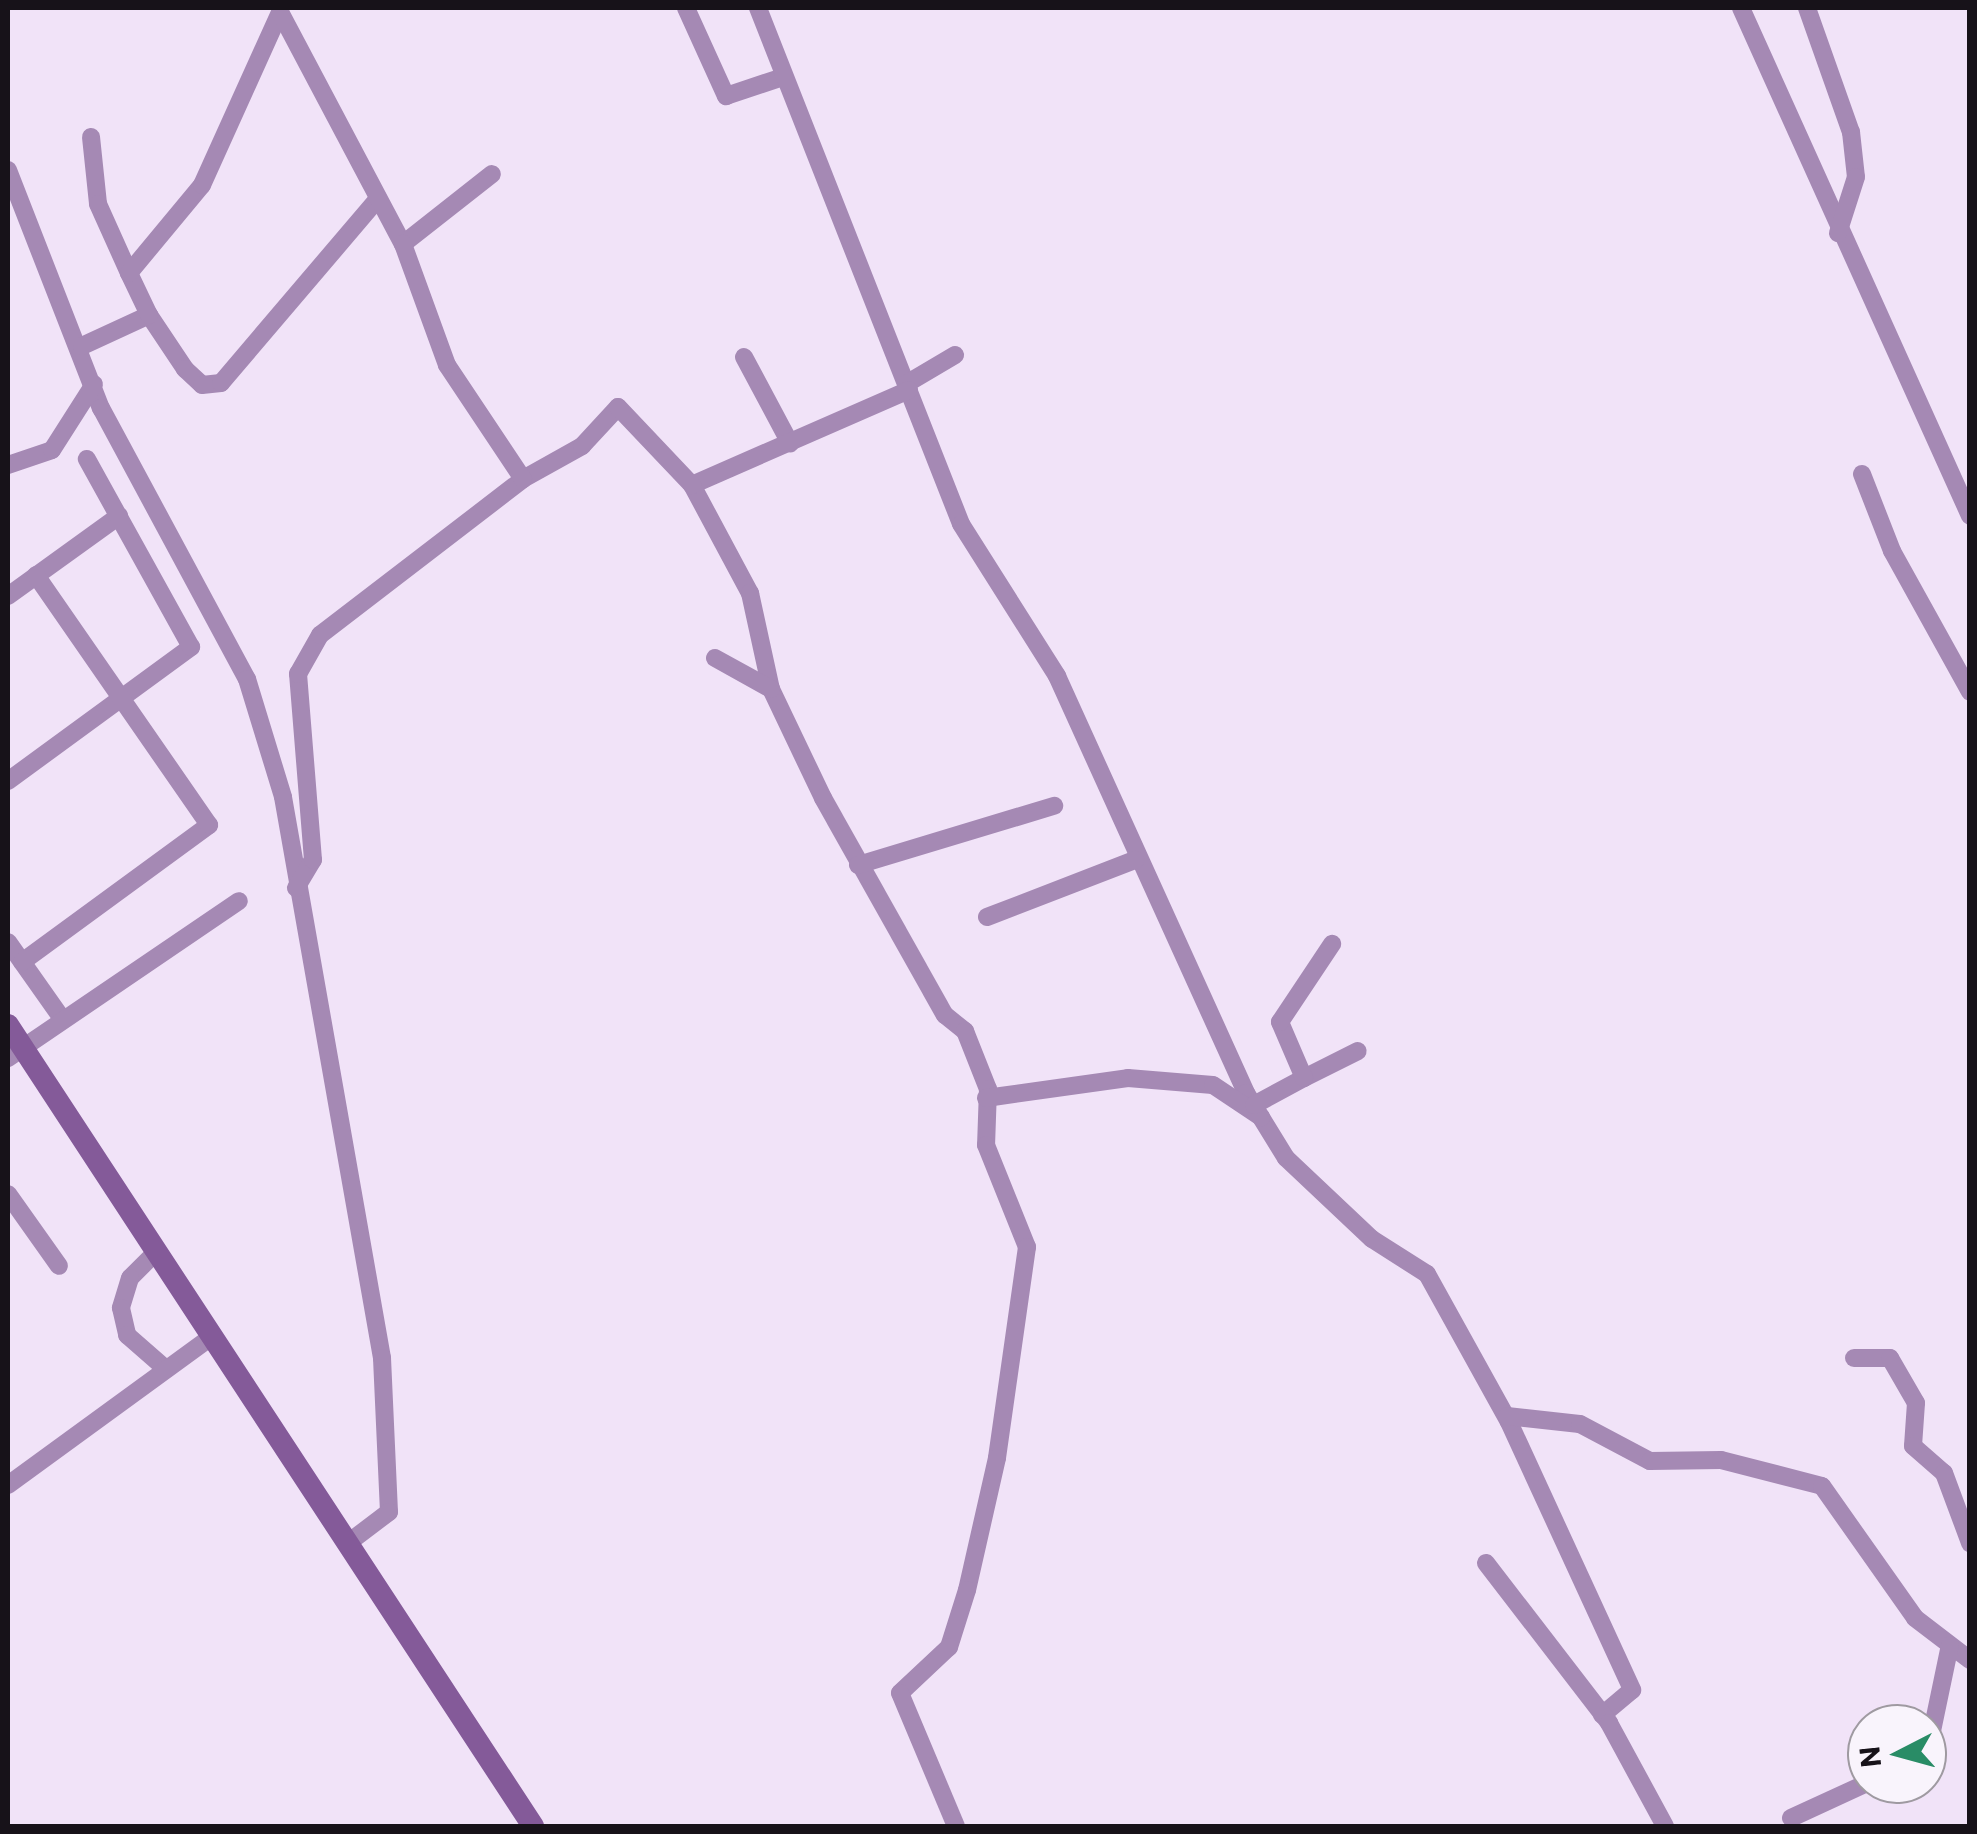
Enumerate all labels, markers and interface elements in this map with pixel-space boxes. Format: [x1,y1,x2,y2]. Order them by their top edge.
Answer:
north arrow [1847,1704,1947,1804]
text: N [1851,1745,1887,1769]

